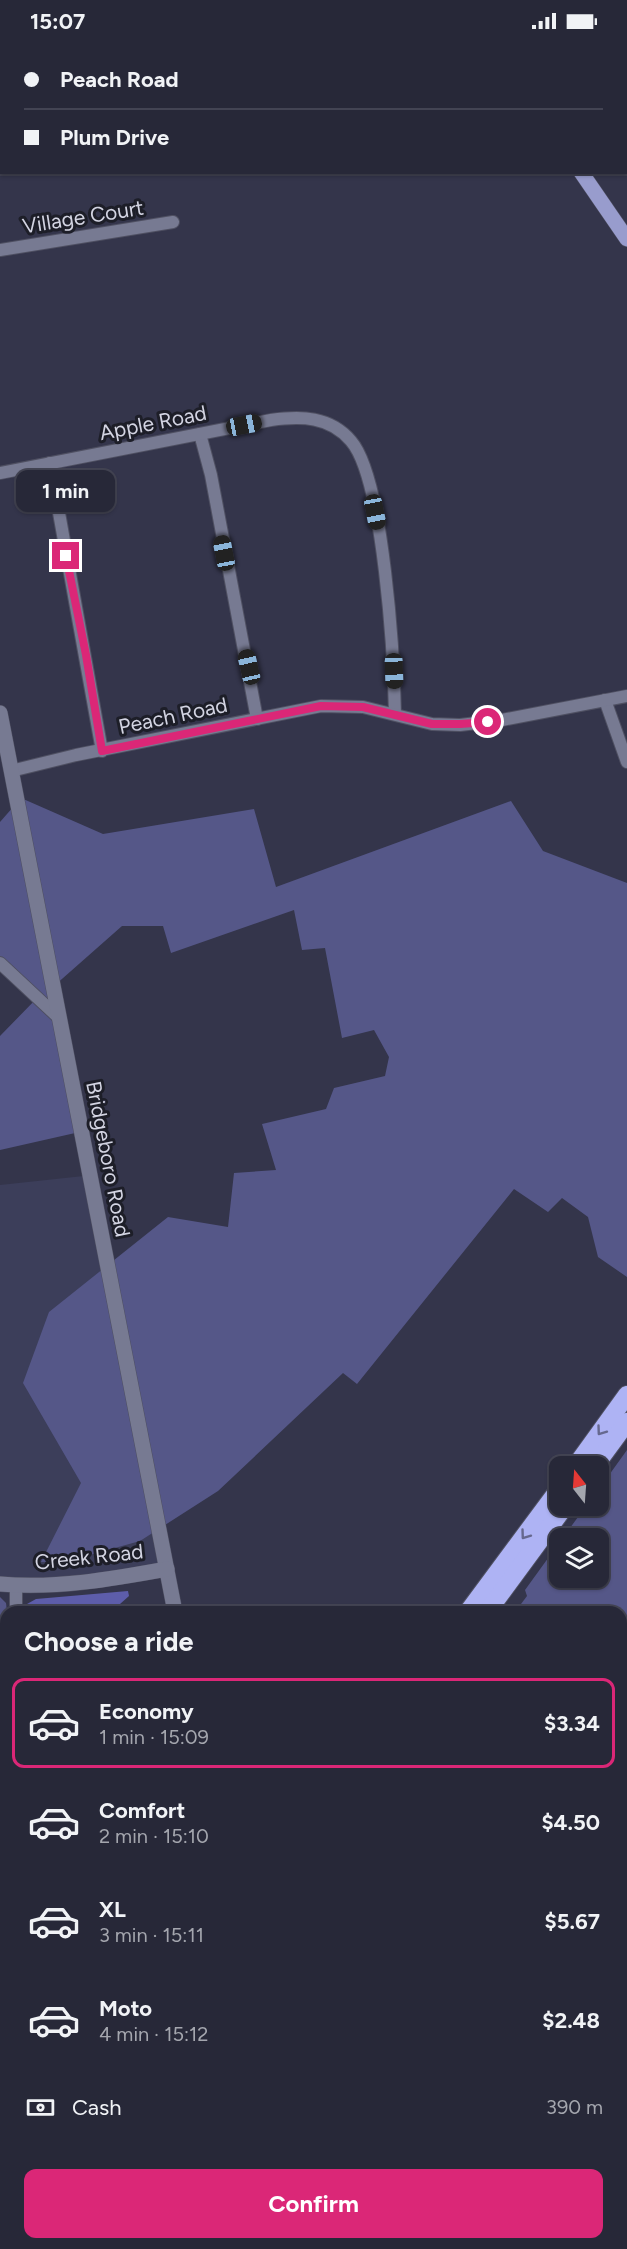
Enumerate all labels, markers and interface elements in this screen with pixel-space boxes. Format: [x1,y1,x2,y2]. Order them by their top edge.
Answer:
text: 15:07 [30,8,85,35]
text: Peach Road [60,66,179,93]
text: Plum Drive [60,124,169,151]
street label: Village Court [21,195,145,238]
street label: Apple Road [97,400,209,445]
car [225,413,263,437]
callout: 1 min [16,469,116,511]
text: 1 min [42,479,89,503]
car [363,493,387,531]
car [212,534,236,572]
route end [52,542,79,569]
car [236,647,262,687]
car [384,653,404,689]
street label: Peach Road [116,692,230,739]
route start [474,708,501,735]
street label: Bridgeboro Road [81,1079,136,1239]
one-way arrow [597,1424,608,1435]
north arrow [549,1456,609,1516]
map controls [549,1456,609,1588]
button: layers [549,1528,609,1588]
one-way arrow [521,1529,532,1540]
street label: Creek Road [33,1538,144,1575]
text: Choose a ride [24,1625,193,1658]
icon: car [27,1696,81,1750]
text: Economy [99,1698,194,1725]
text: $3.34 [544,1710,600,1737]
text: 1 min · 15:09 [99,1725,209,1749]
icon: car [27,1795,81,1849]
text: Comfort [99,1797,185,1824]
text: $4.50 [541,1809,600,1836]
text: 2 min · 15:10 [99,1824,209,1848]
icon: car [27,1894,81,1948]
text: XL [99,1896,126,1923]
text: $5.67 [545,1908,600,1935]
text: 3 min · 15:11 [99,1923,204,1947]
icon: car [27,1993,81,2047]
text: Moto [99,1995,152,2022]
text: $2.48 [542,2007,600,2034]
text: 4 min · 15:12 [99,2022,208,2046]
icon: cash [24,2091,57,2124]
text: Cash [72,2094,122,2121]
text: 390 m [546,2095,603,2119]
button: Confirm [24,2169,603,2238]

